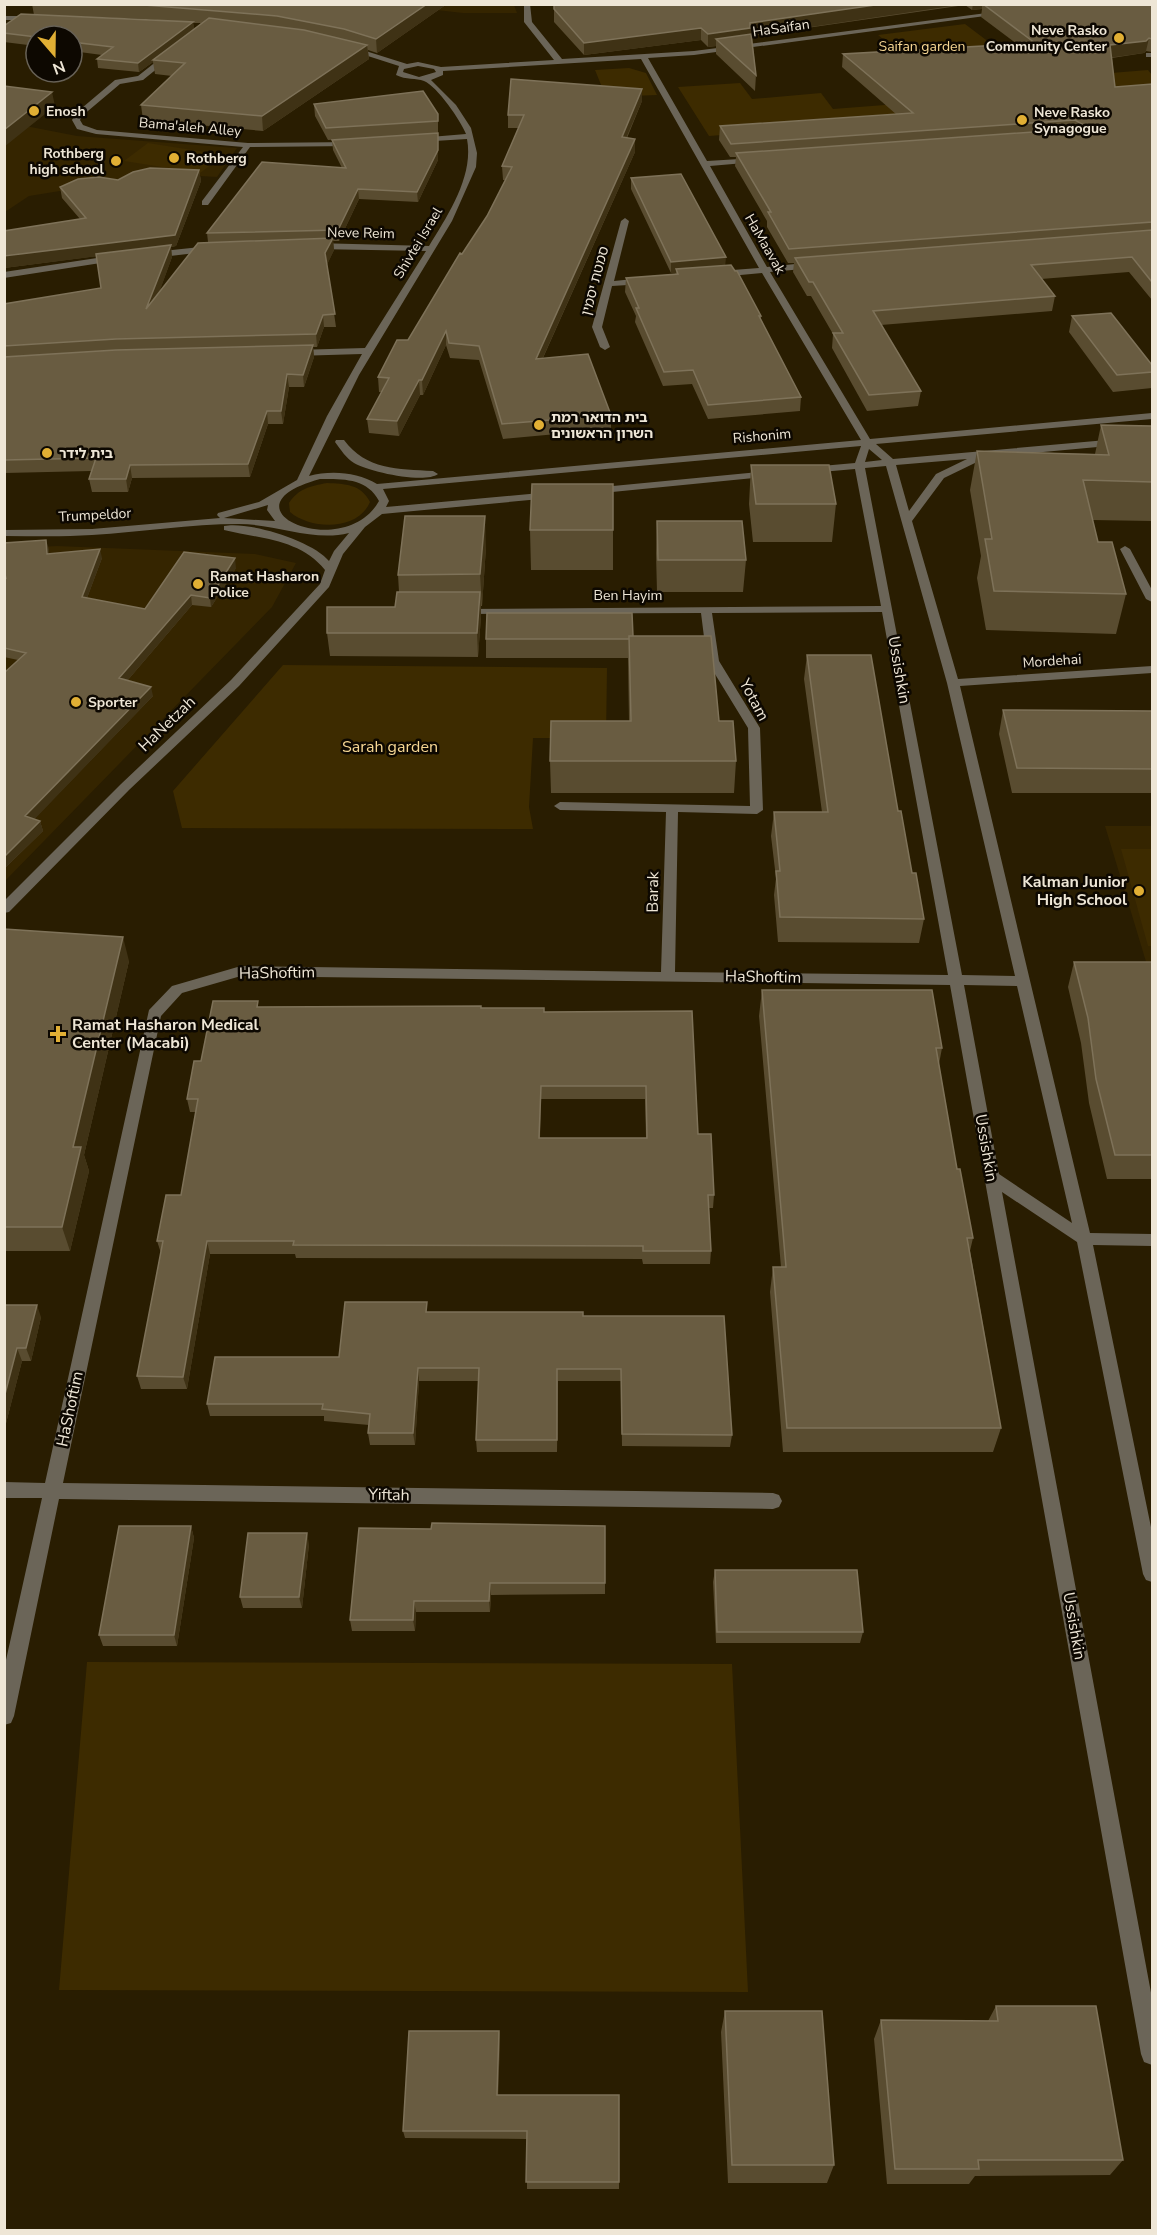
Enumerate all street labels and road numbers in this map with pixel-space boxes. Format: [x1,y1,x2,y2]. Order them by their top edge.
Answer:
street label: HaSaifan [751,15,811,41]
street label: Bama'aleh Alley [138,113,243,141]
street label: Shivtei Israel [389,203,447,282]
street label: HaMaavak [740,211,790,278]
street label: Neve Reim [327,223,395,243]
street label: סמטת יסמין [577,244,613,318]
street label: Rishonim [732,424,792,448]
street label: Trumpeldor [58,504,132,526]
street label: Ben Hayim [594,586,662,605]
street label: Ussishkin [882,634,916,706]
street label: Mordehai [1022,649,1082,673]
street label: Yotam [733,674,774,725]
street label: HaNetzah [134,691,200,757]
street label: Barak [642,870,664,913]
street label: HaShoftim [239,961,315,985]
street label: HaShoftim [725,965,801,989]
street label: Ussishkin [969,1112,1003,1184]
street label: HaShoftim [51,1369,89,1449]
street label: Yiftah [367,1484,410,1506]
street label: Ussishkin [1057,1590,1091,1662]

